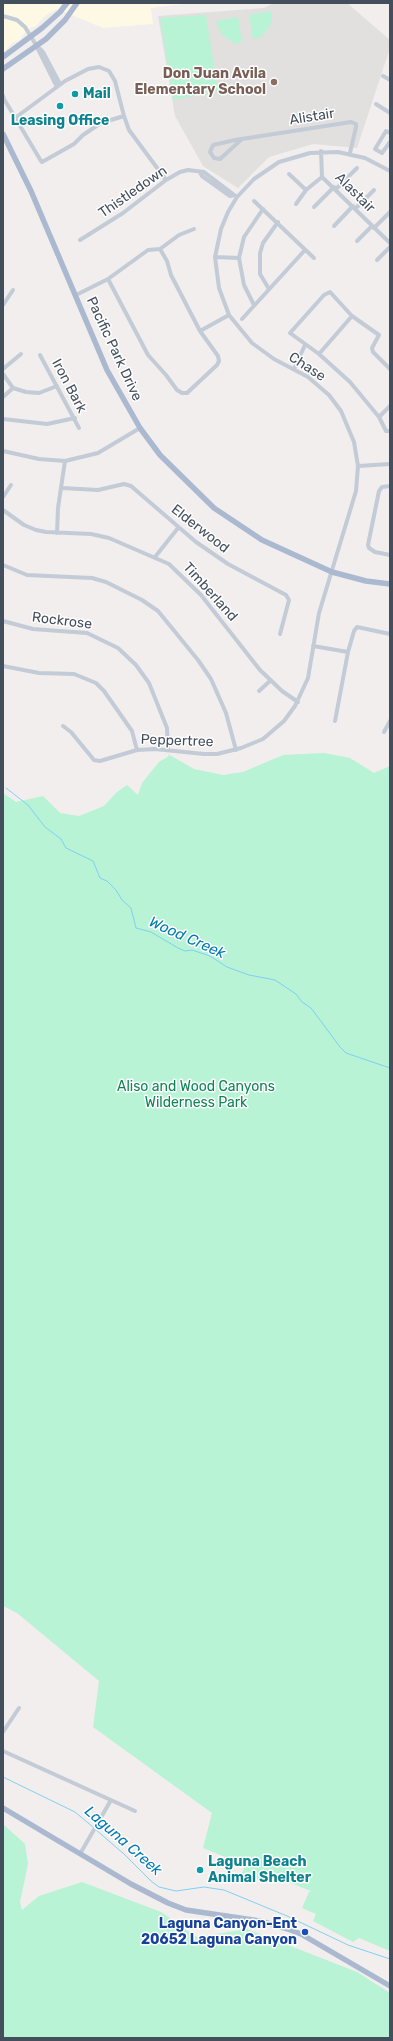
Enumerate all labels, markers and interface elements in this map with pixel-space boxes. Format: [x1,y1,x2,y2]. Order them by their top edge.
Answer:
place label: Don Juan Avila Elementary School [134,66,266,98]
marker: Don Juan Avila Elementary School [269,77,279,87]
place label: Mail [83,86,111,102]
marker: Mail [70,89,80,99]
marker: Leasing Office [55,101,65,111]
street label: Alistair [288,105,336,129]
place label: Leasing Office [11,113,109,129]
street label: Thistledown [96,162,170,222]
street label: Alastair [332,170,378,216]
street label: Pacific Park Drive [83,294,145,404]
street label: Chase [285,349,329,385]
street label: Iron Bark [48,356,90,416]
street label: Elderwood [168,501,232,557]
street label: Timberland [179,559,241,625]
street label: Rockrose [31,609,93,633]
street label: Peppertree [140,731,214,751]
water label: Wood Creek [146,913,228,963]
park label: Aliso and Wood Canyons Wilderness Park [117,1079,275,1112]
water label: Laguna Creek [81,1802,165,1880]
place label: Laguna Beach Animal Shelter [208,1854,311,1886]
marker: Laguna Beach Animal Shelter [195,1865,205,1875]
place label: Laguna Canyon-Ent 20652 Laguna Canyon [141,1916,297,1948]
marker: Laguna Canyon-Ent 20652 Laguna Canyon [300,1927,310,1937]

